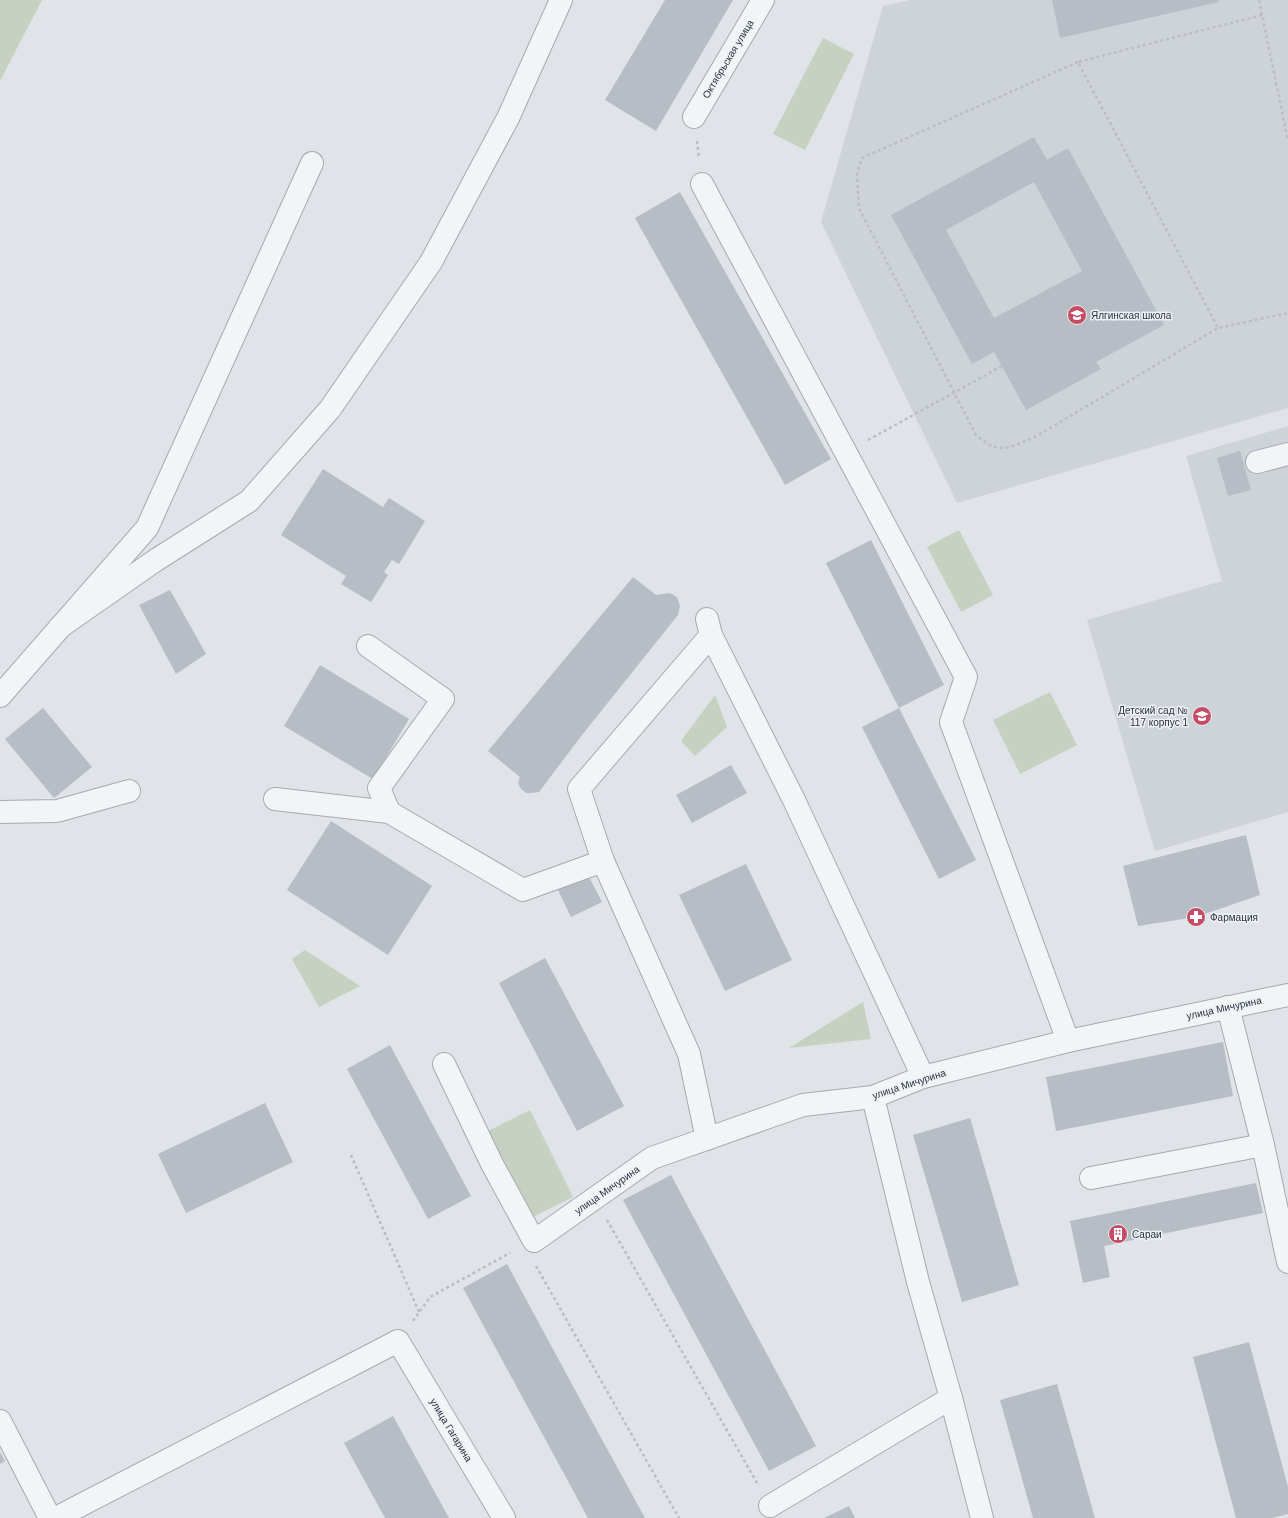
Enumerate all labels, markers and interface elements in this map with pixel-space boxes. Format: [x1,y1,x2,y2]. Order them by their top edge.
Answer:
street label: Октябрьская улица [700,17,756,100]
school or university icon: Ялгинская школа [1066,304,1088,326]
place label: Ялгинская школа [1091,310,1172,321]
place label: Детский сад № 117 корпус 1 [1118,705,1188,728]
school or university icon: Детский сад № 117 корпус 1 [1191,705,1213,727]
pharmacy icon: Фармация [1185,906,1207,928]
place label: Фармация [1210,912,1258,923]
street label: улица Мичурина [1185,995,1263,1021]
street label: улица Мичурина [871,1067,948,1101]
street label: улица Мичурина [573,1163,642,1216]
building icon: Сараи [1107,1223,1129,1245]
place label: Сараи [1132,1229,1162,1240]
street label: улица Гагарина [428,1396,474,1464]

